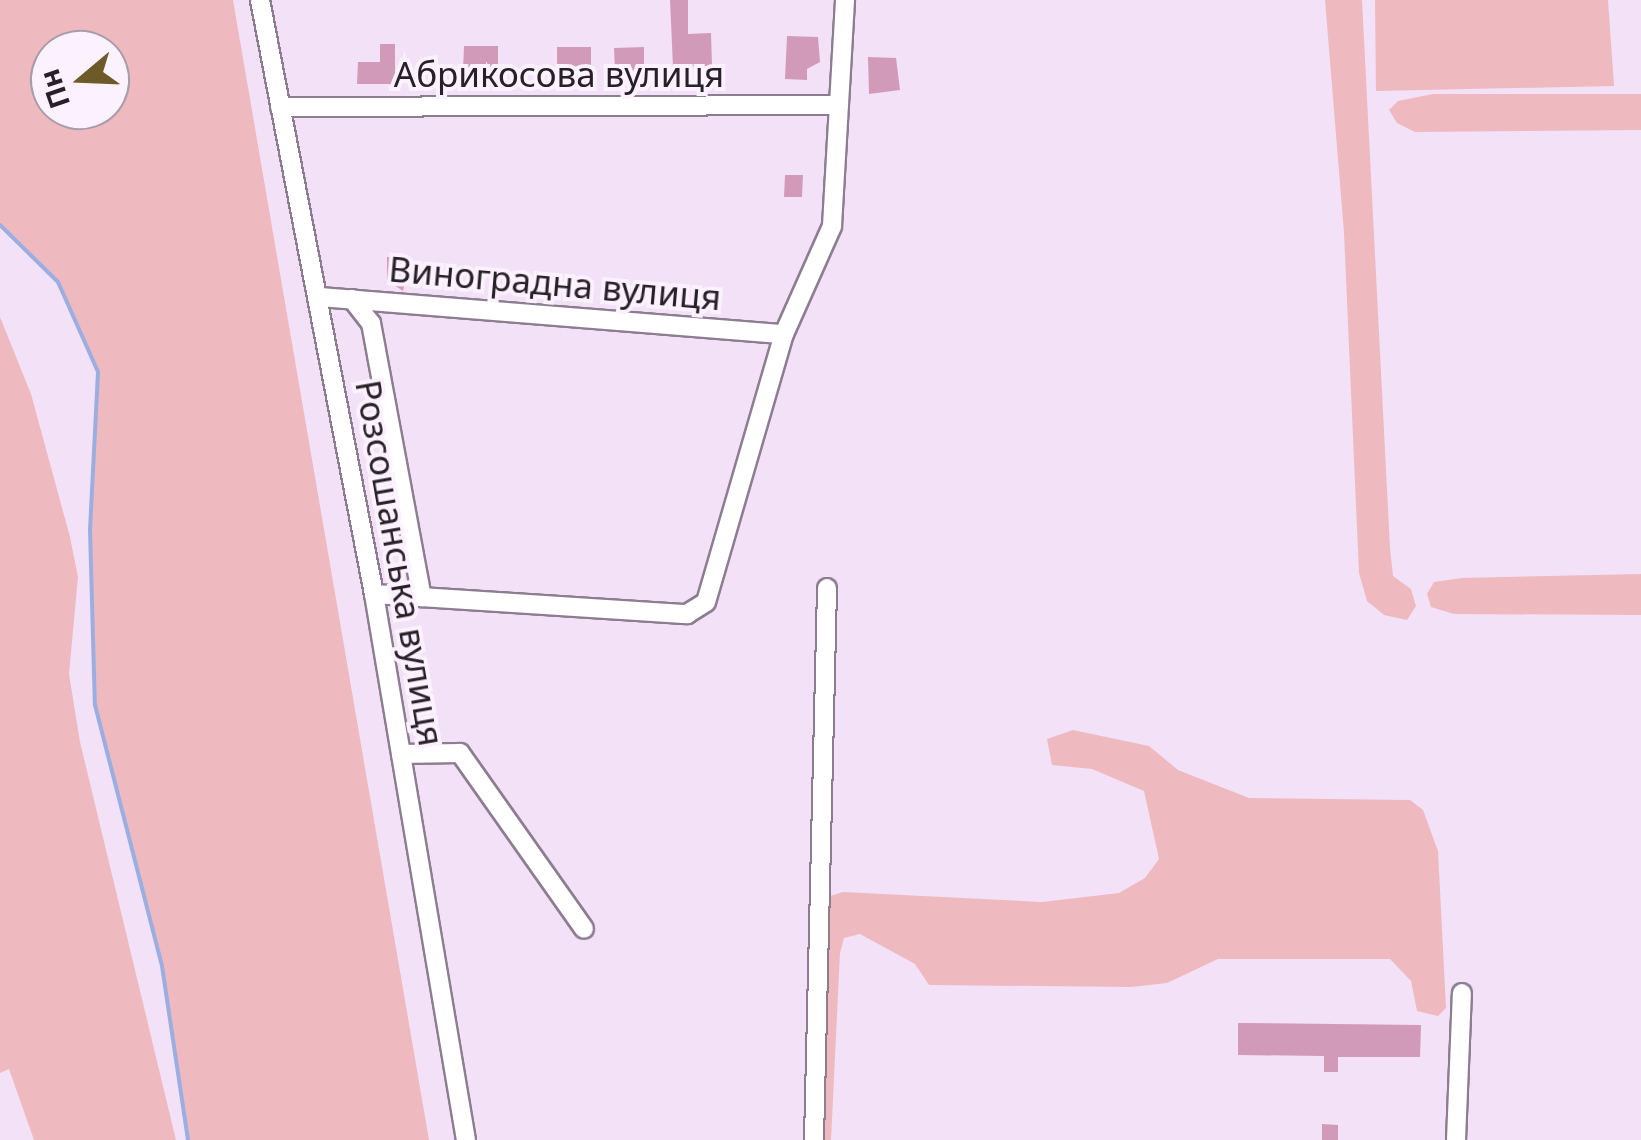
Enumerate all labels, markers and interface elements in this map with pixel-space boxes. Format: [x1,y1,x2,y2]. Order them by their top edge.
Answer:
north arrow [30,30,130,130]
street label: Абрикосова вулиця [394,53,724,95]
text: Пн [29,64,78,114]
street label: Виноградна вулиця [387,248,723,318]
street label: Розсошанська вулиця [347,377,453,749]

